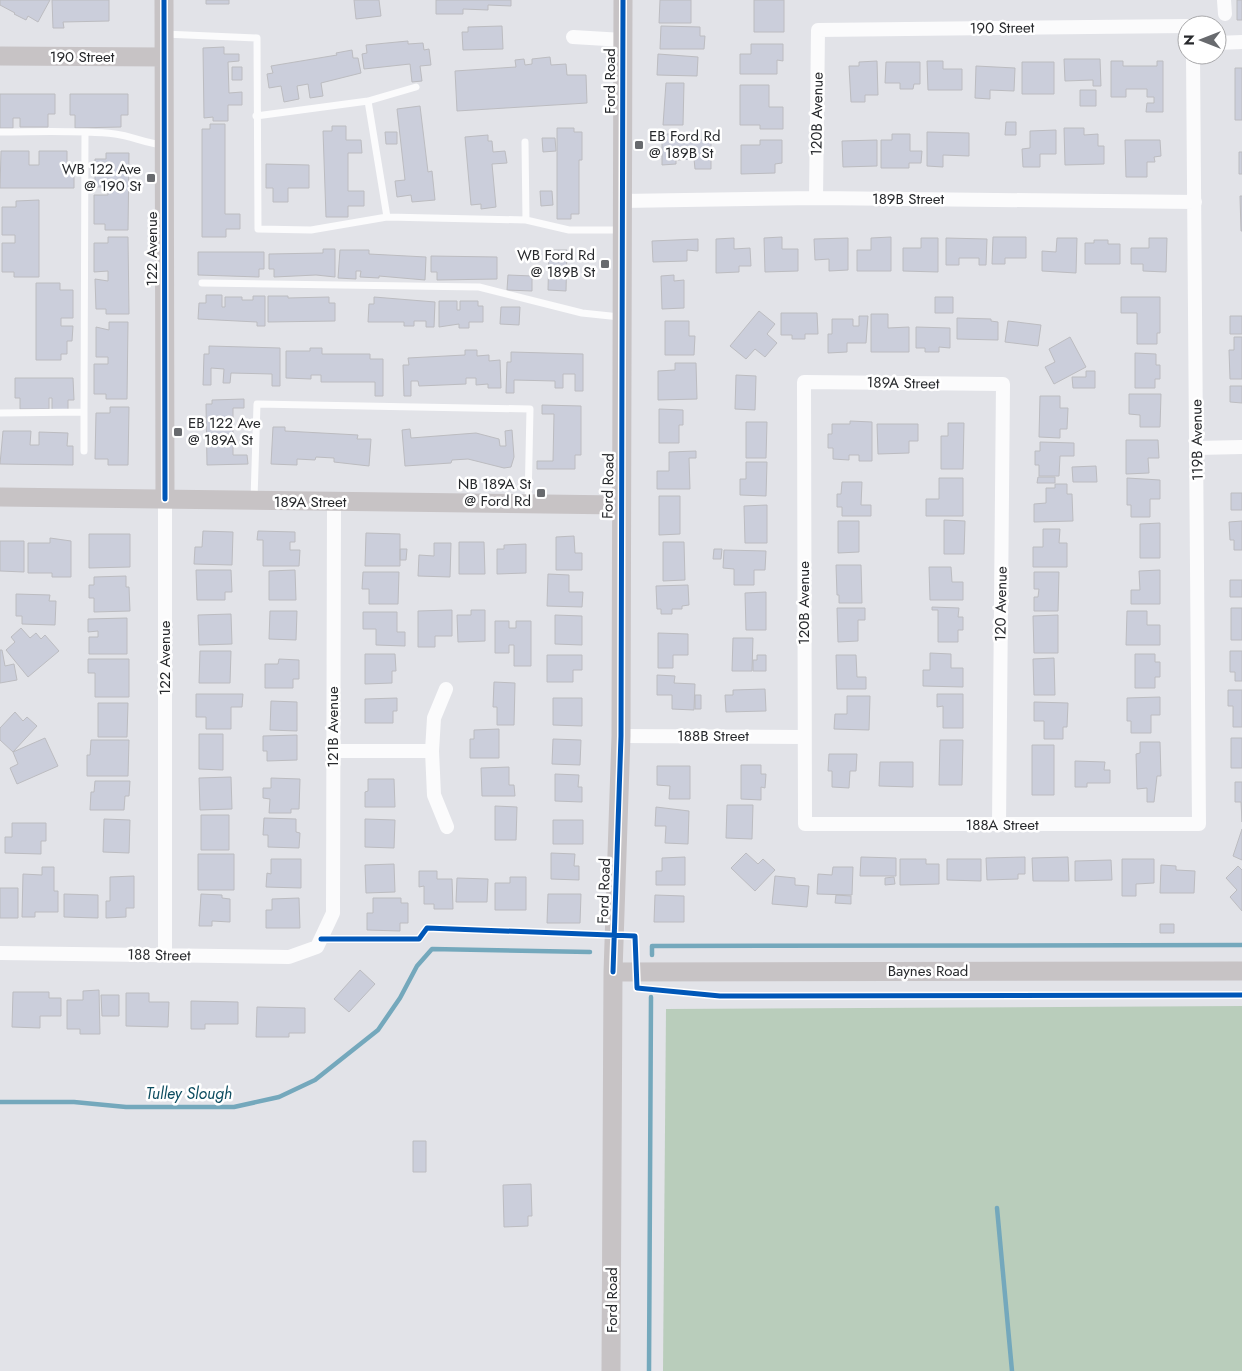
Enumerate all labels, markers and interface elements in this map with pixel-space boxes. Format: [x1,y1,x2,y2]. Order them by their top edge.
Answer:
north arrow [1177,15,1227,65]
street label: 190 Street [969,16,1035,40]
text: N [1179,34,1199,46]
street label: 190 Street [50,46,115,68]
street label: Ford Road [599,48,621,114]
street label: 120B Avenue [805,72,829,156]
place label: EB Ford Rd @ 189B St [649,125,721,164]
marker: EB Ford Rd @ 189B St [633,139,645,151]
place label: WB 122 Ave @ 190 St [62,158,141,197]
marker: WB 122 Ave @ 190 St [145,172,157,184]
street label: 189B Street [872,188,945,210]
street label: 122 Avenue [141,211,163,287]
place label: WB Ford Rd @ 189B St [517,244,595,283]
marker: WB Ford Rd @ 189B St [599,258,611,270]
street label: 189A Street [866,371,940,395]
street label: 119B Avenue [1185,399,1209,481]
place label: EB 122 Ave @ 189A St [188,412,261,451]
marker: EB 122 Ave @ 189A St [172,426,184,438]
street label: Ford Road [596,453,620,519]
place label: NB 189A St @ Ford Rd [458,473,531,512]
marker: NB 189A St @ Ford Rd [535,487,547,499]
street label: 189A Street [274,491,347,513]
street label: 120B Avenue [793,561,815,645]
street label: 120 Avenue [989,566,1013,642]
street label: 122 Avenue [154,620,176,696]
street label: 121B Avenue [322,686,344,768]
street label: 188B Street [677,725,749,747]
street label: 188A Street [965,814,1039,836]
street label: Ford Road [592,858,616,924]
street label: 188 Street [127,943,191,967]
street label: Baynes Road [888,960,968,982]
water label: Tulley Slough [146,1082,232,1105]
street label: Ford Road [601,1267,623,1333]

